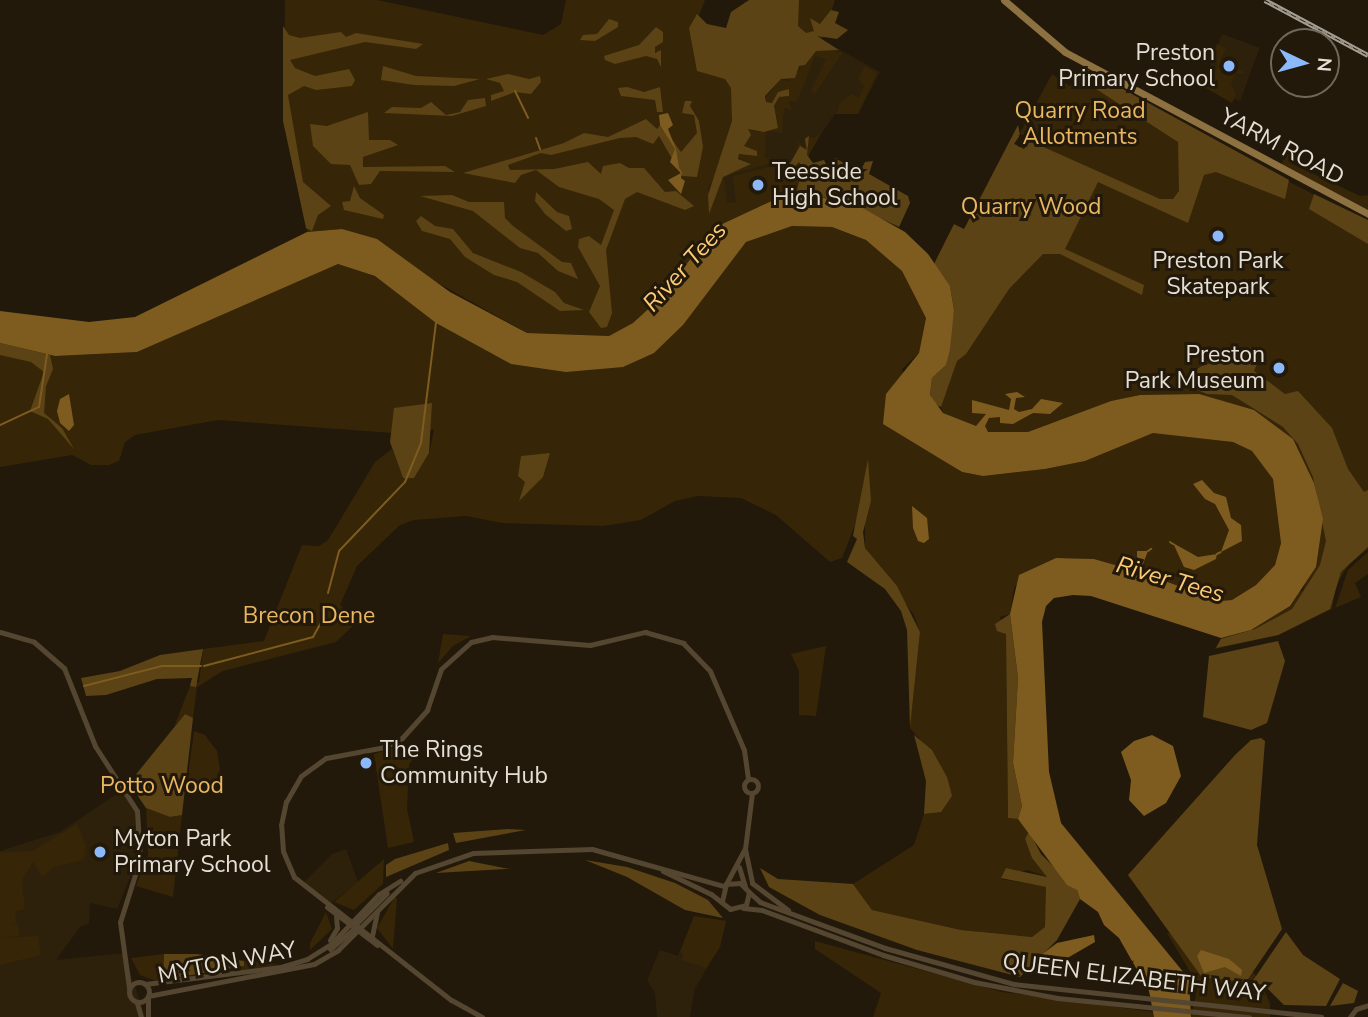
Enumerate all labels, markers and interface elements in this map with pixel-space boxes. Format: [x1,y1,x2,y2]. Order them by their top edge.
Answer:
north arrow [1270,28,1340,98]
place label: Preston Primary School [1058,39,1215,93]
text: N [1310,56,1337,73]
marker: Preston Primary School [1221,58,1237,74]
park label: Quarry Road Allotments [1014,97,1146,151]
street label: YARM ROAD [1215,103,1349,191]
place label: Teesside High School [772,158,898,212]
marker: Teesside High School [750,177,766,193]
park label: Quarry Wood [961,193,1101,221]
water label: River Tees [637,216,733,318]
marker: Preston Park Skatepark [1210,228,1226,244]
place label: Preston Park Skatepark [1152,247,1284,301]
place label: Preston Park Museum [1125,341,1265,395]
marker: Preston Park Museum [1271,360,1287,376]
water label: River Tees [1113,551,1227,609]
park label: Brecon Dene [243,602,375,630]
place label: The Rings Community Hub [380,736,548,790]
marker: The Rings Community Hub [358,755,374,771]
park label: Potto Wood [100,772,224,800]
place label: Myton Park Primary School [114,825,271,879]
marker: Myton Park Primary School [92,844,108,860]
street label: MYTON WAY [156,936,298,990]
street label: QUEEN ELIZABETH WAY [1001,948,1267,1008]

